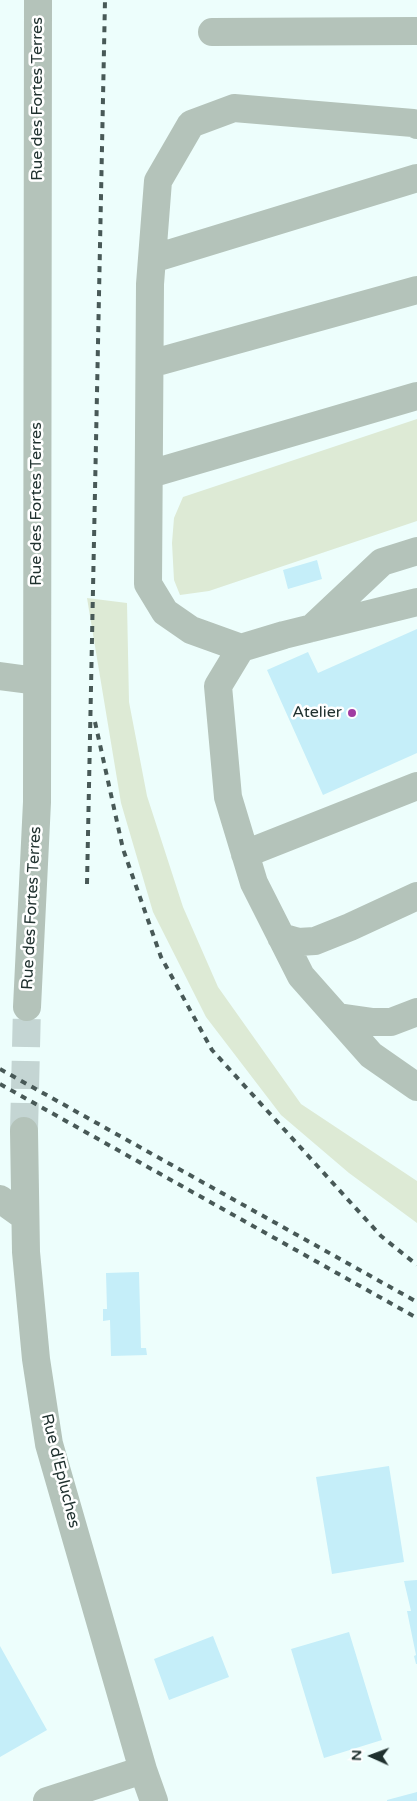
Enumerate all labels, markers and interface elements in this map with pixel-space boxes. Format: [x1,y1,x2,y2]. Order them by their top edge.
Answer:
street label: Rue des Fortes Terres [28,17,48,181]
street label: Rue des Fortes Terres [27,422,47,586]
place label: Atelier [292,703,342,723]
marker: Atelier [346,707,358,719]
street label: Rue des Fortes Terres [18,826,46,990]
street label: Rue d'Epluches [37,1412,83,1530]
north arrow [347,1731,397,1781]
text: N [348,1750,365,1761]

